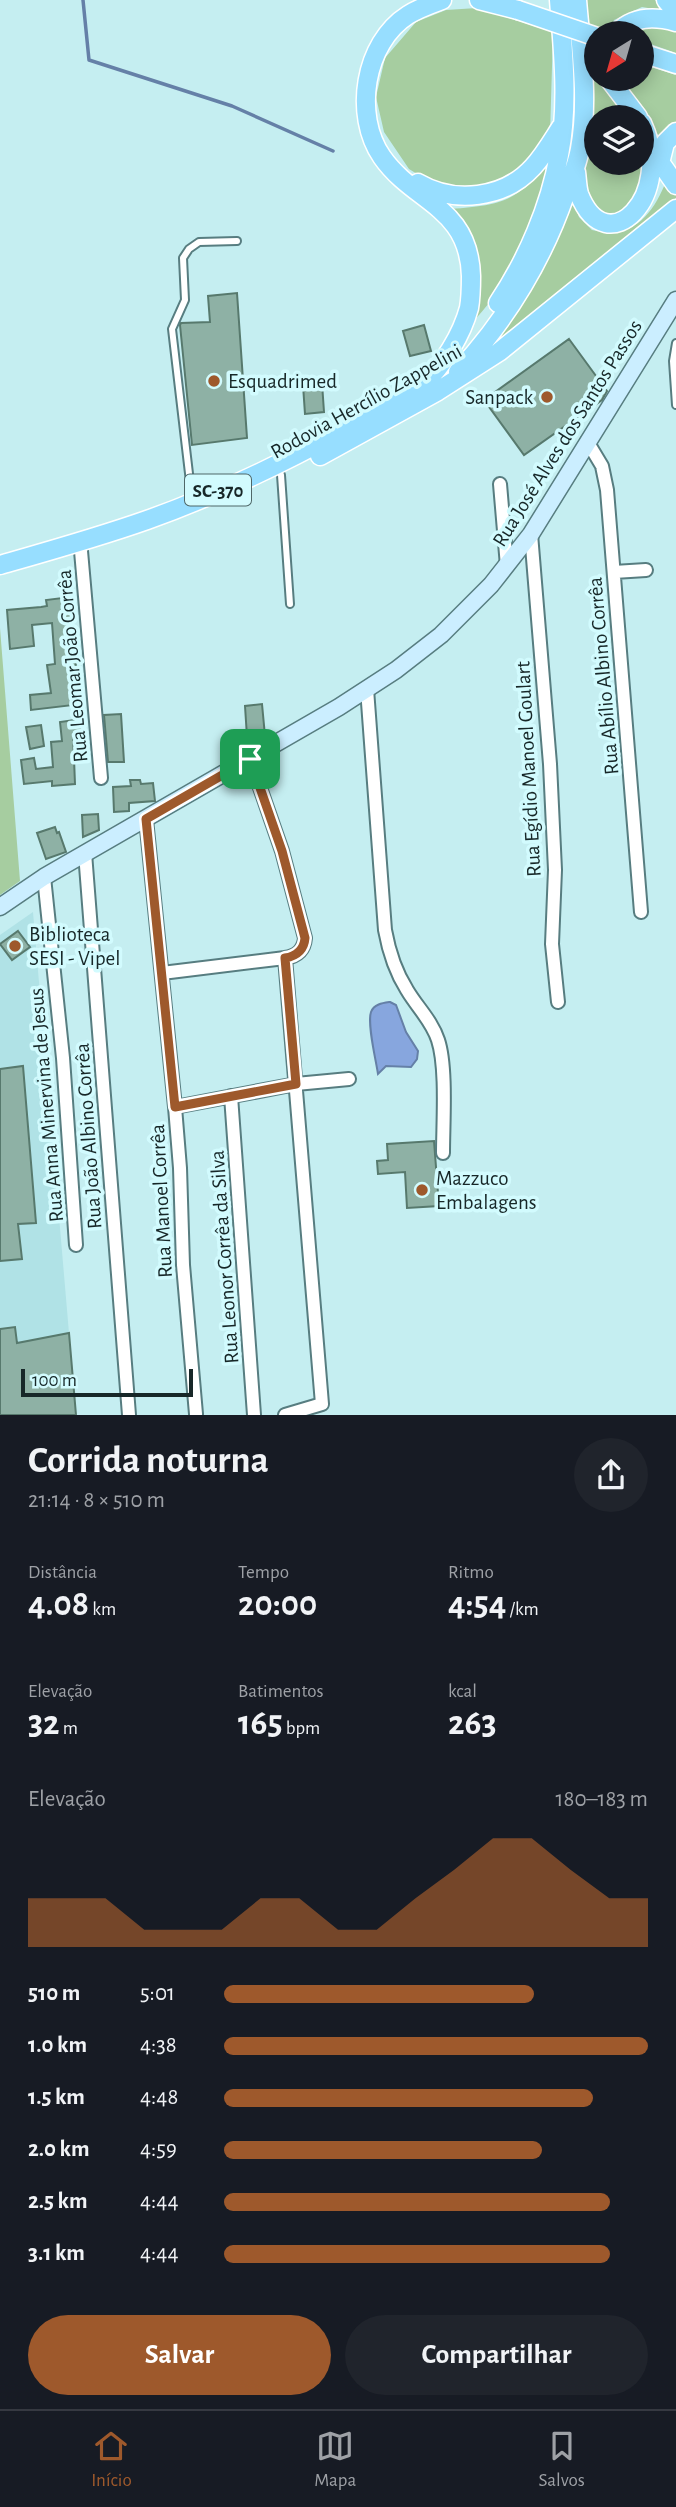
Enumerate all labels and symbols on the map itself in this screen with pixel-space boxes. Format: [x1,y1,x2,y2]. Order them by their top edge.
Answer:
north arrow [584,21,654,91]
street label: Rua José Alves dos Santos Passos [489,316,646,550]
street label: Rodovia Hercílio Zappelini [267,340,465,463]
place label: Esquadrimed [228,371,337,392]
marker: Esquadrimed [206,373,222,389]
place label: Sanpack [465,387,533,408]
marker: Sanpack [539,389,555,405]
road number: SC-370 [185,475,251,505]
street label: Rua Leomar João Corrêa [54,568,91,763]
street label: Rua Abílio Albino Corrêa [584,576,623,776]
street label: Rua Egídio Manoel Goulart [512,660,545,877]
pin [220,729,280,789]
place label: Biblioteca SESI - Vipel [29,924,120,969]
marker: Biblioteca SESI - Vipel [7,938,23,954]
street label: Rua Anna Minervina de Jesus [26,987,67,1223]
street label: Rua João Albino Corrêa [72,1042,105,1230]
street label: Rua Manoel Corrêa [147,1123,176,1278]
street label: Rua Leonor Corrêa da Silva [207,1149,242,1364]
place label: Mazzuco Embalagens [436,1168,537,1213]
marker: Mazzuco Embalagens [414,1182,430,1198]
scale bar [21,1366,192,1398]

